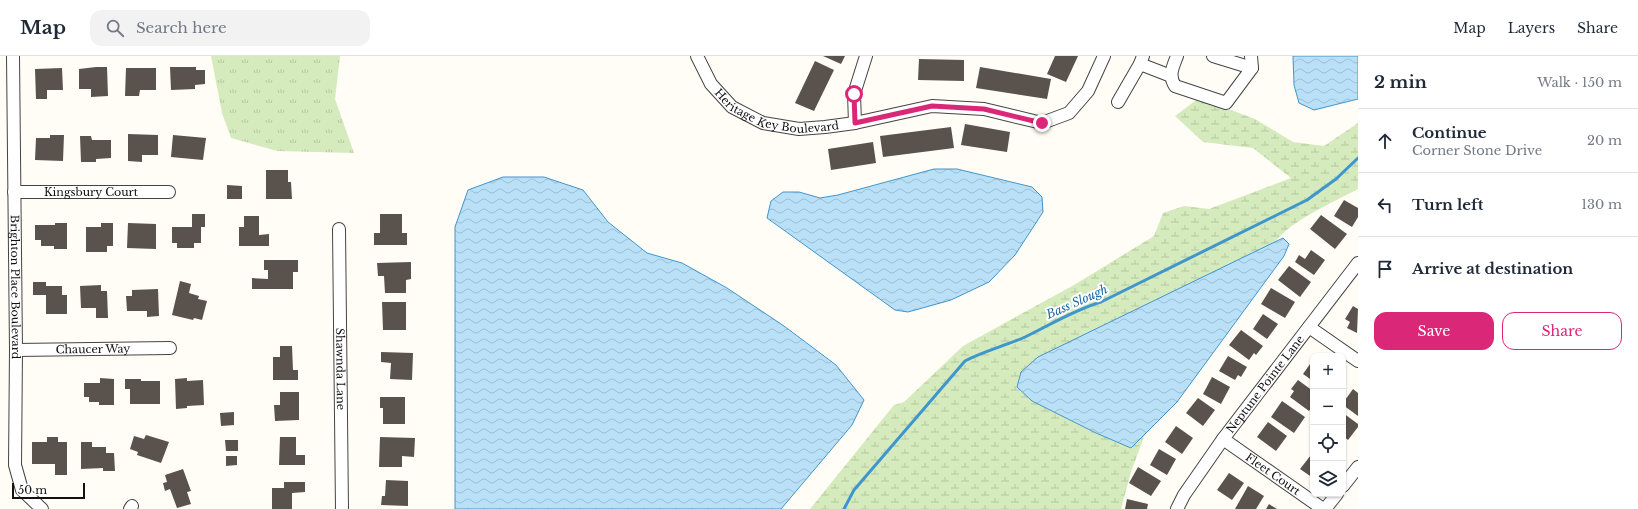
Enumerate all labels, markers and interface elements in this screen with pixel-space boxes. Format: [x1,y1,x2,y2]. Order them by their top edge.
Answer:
search box [90,10,370,46]
text: Map [20,16,66,39]
icon: search [104,17,126,39]
text: Search here [136,18,227,37]
text: Map [1453,19,1486,37]
text: Layers [1508,19,1555,37]
text: Share [1577,19,1618,37]
text: 2 min [1374,72,1427,93]
text: Walk · 150 m [1537,74,1622,91]
route start [845,85,863,103]
street label: Heritage Key Boulevard [712,86,840,136]
route end [1033,114,1051,132]
text: Continue [1412,123,1487,142]
icon: ahead [1374,130,1396,152]
text: 20 m [1587,132,1622,149]
text: Corner Stone Drive [1412,142,1542,159]
street label: Kingsbury Court [44,185,139,199]
icon: left [1374,194,1396,216]
text: Turn left [1412,195,1483,214]
text: 130 m [1581,196,1622,213]
street label: Brighton Place Boulevard [8,215,23,360]
icon: arrive [1374,258,1396,280]
text: Arrive at destination [1412,259,1573,278]
water label: Bass Slough [1043,281,1110,322]
button: Save [1374,312,1494,350]
button: Share [1502,312,1622,350]
street label: Shawnda Lane [333,328,348,410]
street label: Neptune Pointe Lane [1223,332,1307,436]
street label: Chaucer Way [56,342,130,356]
map controls [1310,353,1346,497]
button: + [1310,353,1346,389]
button: − [1310,389,1346,425]
button: locate [1310,425,1346,461]
street label: Fleet Court [1243,450,1304,498]
button: layers [1310,461,1346,497]
scale bar [12,481,85,500]
text: 50 m [18,483,47,497]

